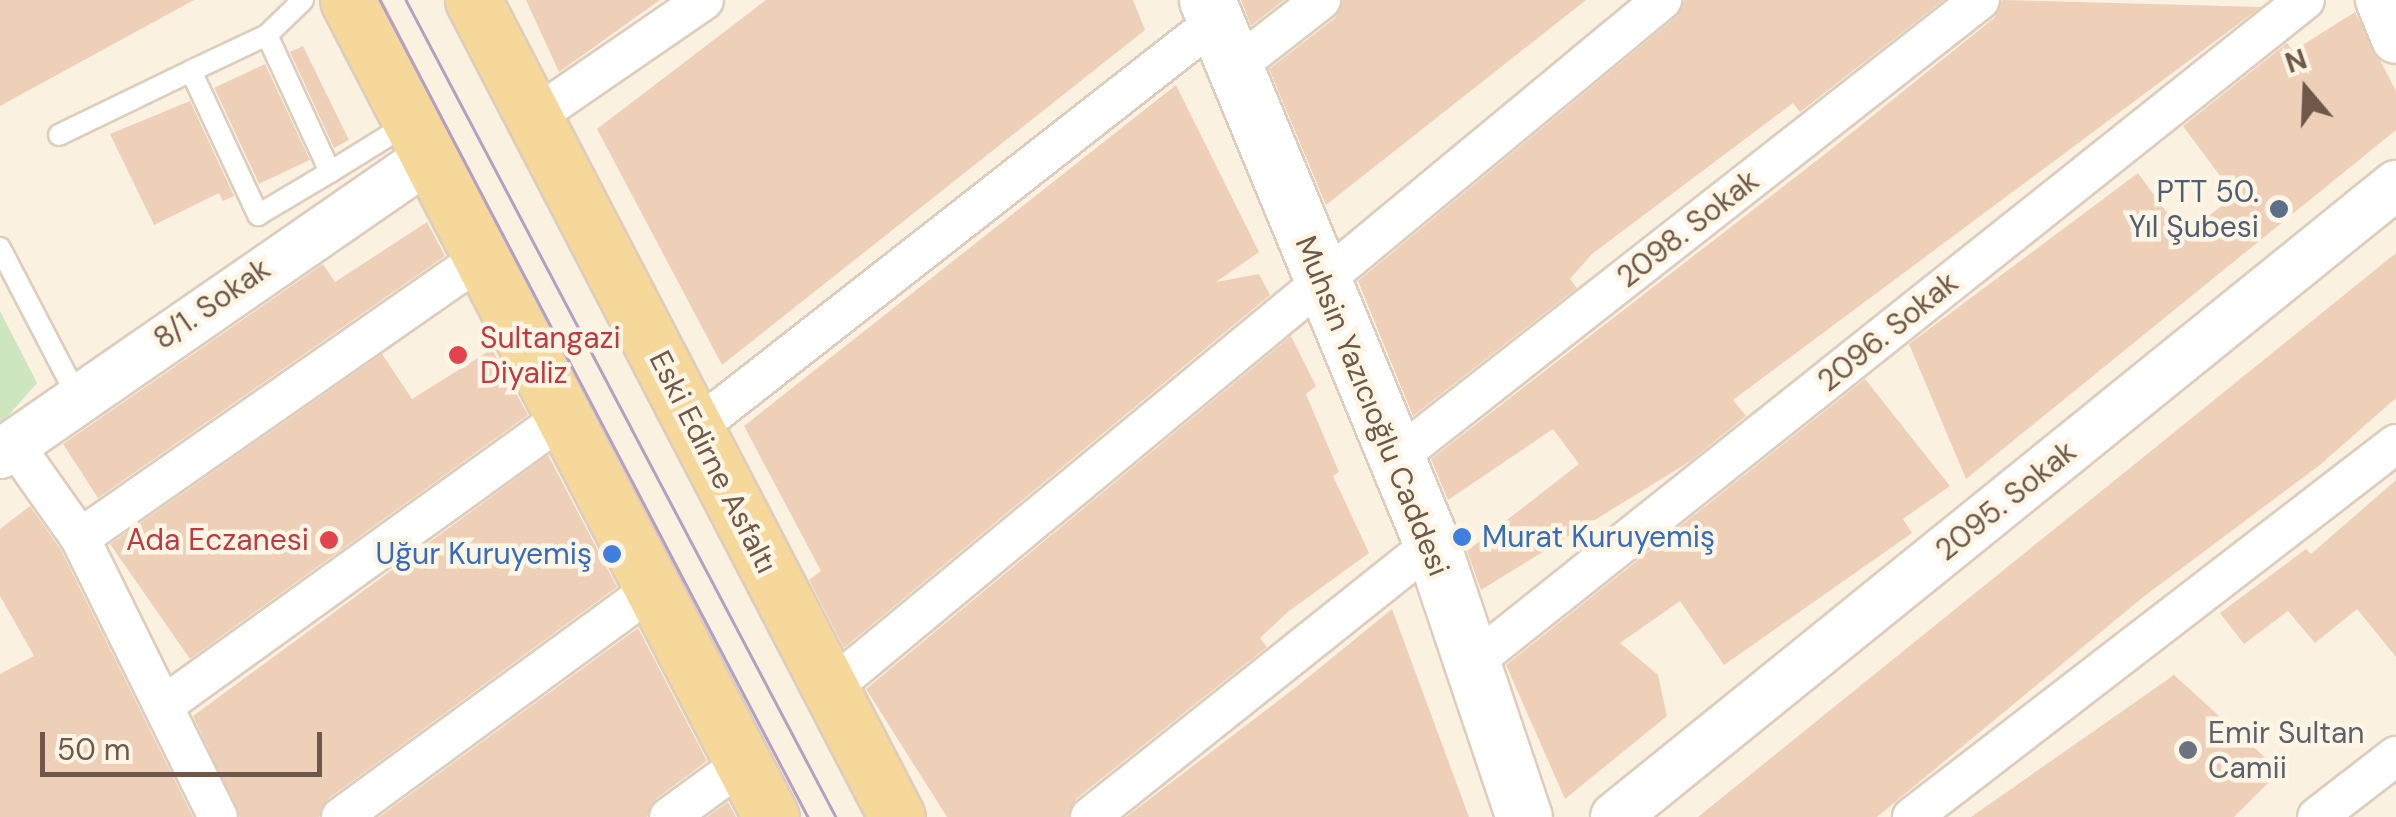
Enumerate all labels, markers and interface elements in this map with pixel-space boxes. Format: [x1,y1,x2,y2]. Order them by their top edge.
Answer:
north arrow [2256,40,2356,140]
text: N [2280,40,2312,82]
street label: 2098. Sokak [1610,163,1766,295]
place label: PTT 50. Yıl Şubesi [2129,174,2259,244]
marker: PTT 50. Yıl Şubesi [2268,198,2290,220]
street label: Muhsin Yazıcıoğlu Caddesi [1287,231,1457,581]
street label: 8/1. Sokak [147,251,277,357]
street label: 2096. Sokak [1811,265,1965,399]
place label: Sultangazi Diyaliz [480,320,621,390]
marker: Sultangazi Diyaliz [445,342,471,368]
street label: Eski Edirne Asfaltı [641,345,785,579]
street label: 2095. Sokak [1929,433,2083,569]
place label: Murat Kuruyemiş [1482,519,1715,555]
place label: Ada Eczanesi [126,522,309,558]
marker: Murat Kuruyemiş [1451,526,1473,548]
marker: Ada Eczanesi [318,529,340,551]
place label: Uğur Kuruyemiş [376,536,592,572]
marker: Uğur Kuruyemiş [601,543,623,565]
scale bar [45,712,328,774]
place label: Emir Sultan Camii [2208,715,2365,786]
text: 50 m [57,730,131,769]
marker: Emir Sultan Camii [2177,739,2199,761]

